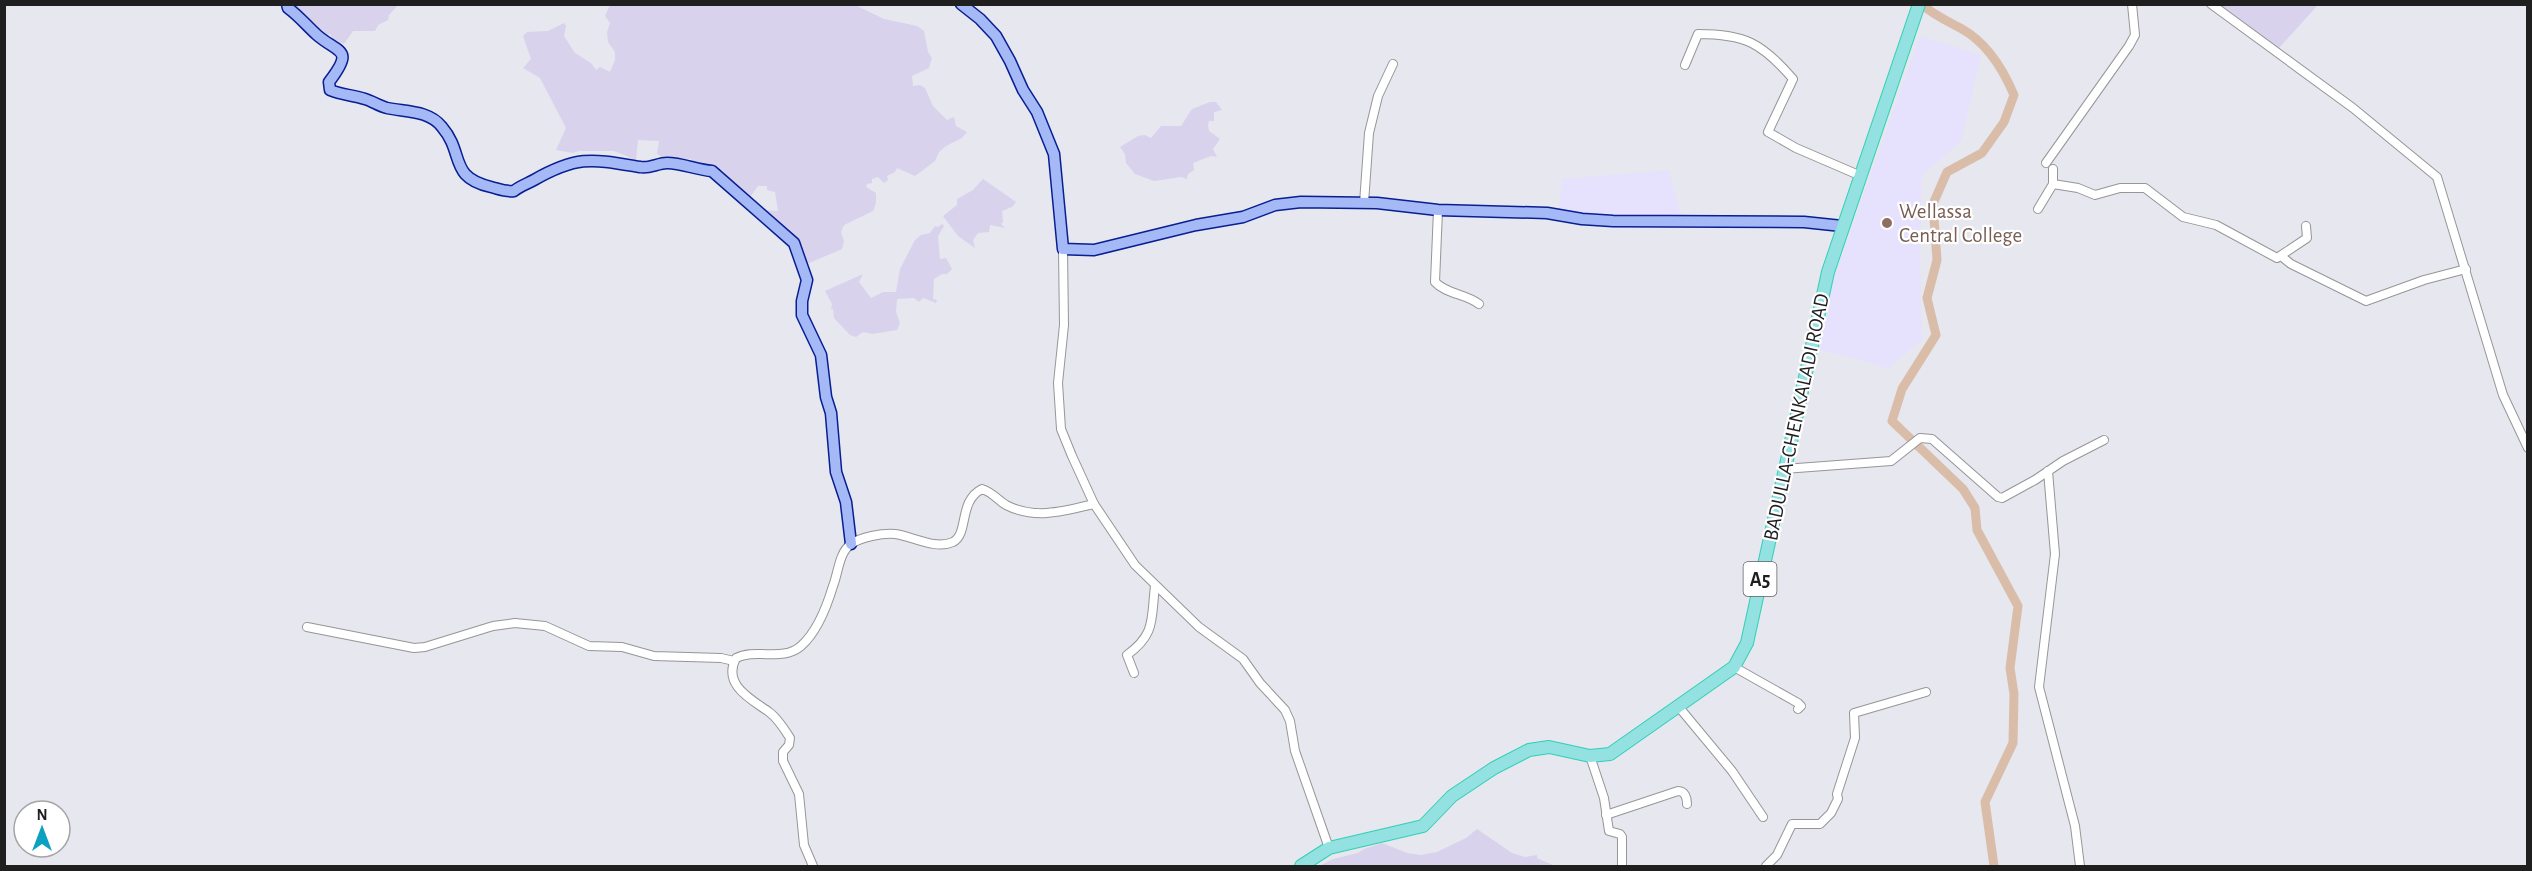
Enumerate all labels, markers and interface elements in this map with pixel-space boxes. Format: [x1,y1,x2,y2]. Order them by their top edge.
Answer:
place label: Wellassa Central College [1899,201,2022,246]
marker: Wellassa Central College [1880,216,1894,230]
street label: BADULLA-CHENKALADI ROAD [1760,292,1833,543]
road number: A5 [1744,562,1776,596]
north arrow [12,799,72,859]
text: N [36,807,48,823]

